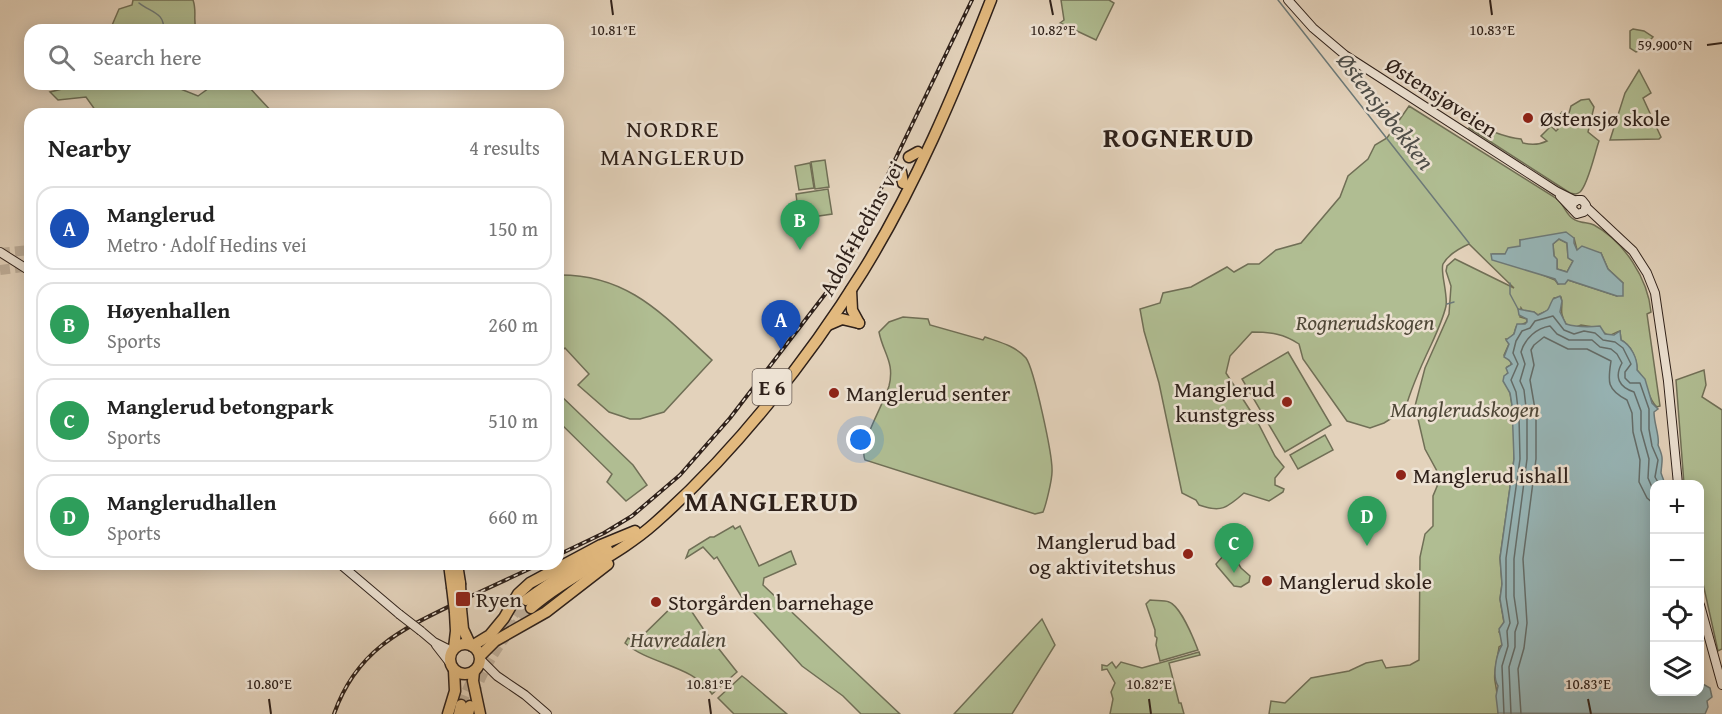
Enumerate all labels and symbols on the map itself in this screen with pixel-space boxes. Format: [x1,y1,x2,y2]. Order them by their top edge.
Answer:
text: 10.81°E [590,19,636,40]
text: 10.82°E [1030,19,1076,40]
text: 10.83°E [1469,19,1515,40]
text: 59.900°N [1638,34,1693,55]
water label: Østensjøbekken [1329,45,1443,177]
street label: Østensjøveien [1380,49,1505,146]
place label: Østensjø skole [1540,102,1670,134]
district label: NORDRE MANGLERUD [600,111,746,174]
marker: Østensjø skole [1521,111,1535,125]
district label: ROGNERUD [1103,116,1255,157]
street label: Adolf Hedins vei [811,155,911,301]
pin: B [780,200,820,250]
pin: A [762,300,800,350]
park label: Rognerudskogen [1295,306,1434,338]
road number: E 6 [752,369,792,405]
place label: Manglerud kunstgress [1174,373,1275,430]
place label: Manglerud senter [846,377,1010,409]
marker: Manglerud senter [827,386,841,400]
park label: Manglerudskogen [1390,393,1540,425]
marker: Manglerud kunstgress [1280,395,1294,409]
your location [846,425,875,454]
place label: Manglerud ishall [1413,459,1569,491]
marker: Manglerud ishall [1394,468,1408,482]
district label: MANGLERUD [684,480,860,521]
pin: D [1348,496,1386,546]
pin: C [1214,524,1254,573]
place label: Manglerud bad og aktivitetshus [1029,525,1176,582]
marker: Manglerud bad og aktivitetshus [1181,547,1195,561]
place label: Manglerud skole [1279,565,1432,597]
marker: Manglerud skole [1260,574,1274,588]
place label: Ryen [476,583,523,615]
place label: Storgården barnehage [668,586,874,618]
marker: Ryen [454,590,472,608]
marker: Storgården barnehage [649,595,663,609]
park label: Havredalen [629,623,726,655]
text: 10.80°E [246,673,292,694]
text: 10.81°E [686,673,732,694]
text: 10.82°E [1126,673,1172,694]
text: 10.83°E [1565,673,1611,694]

